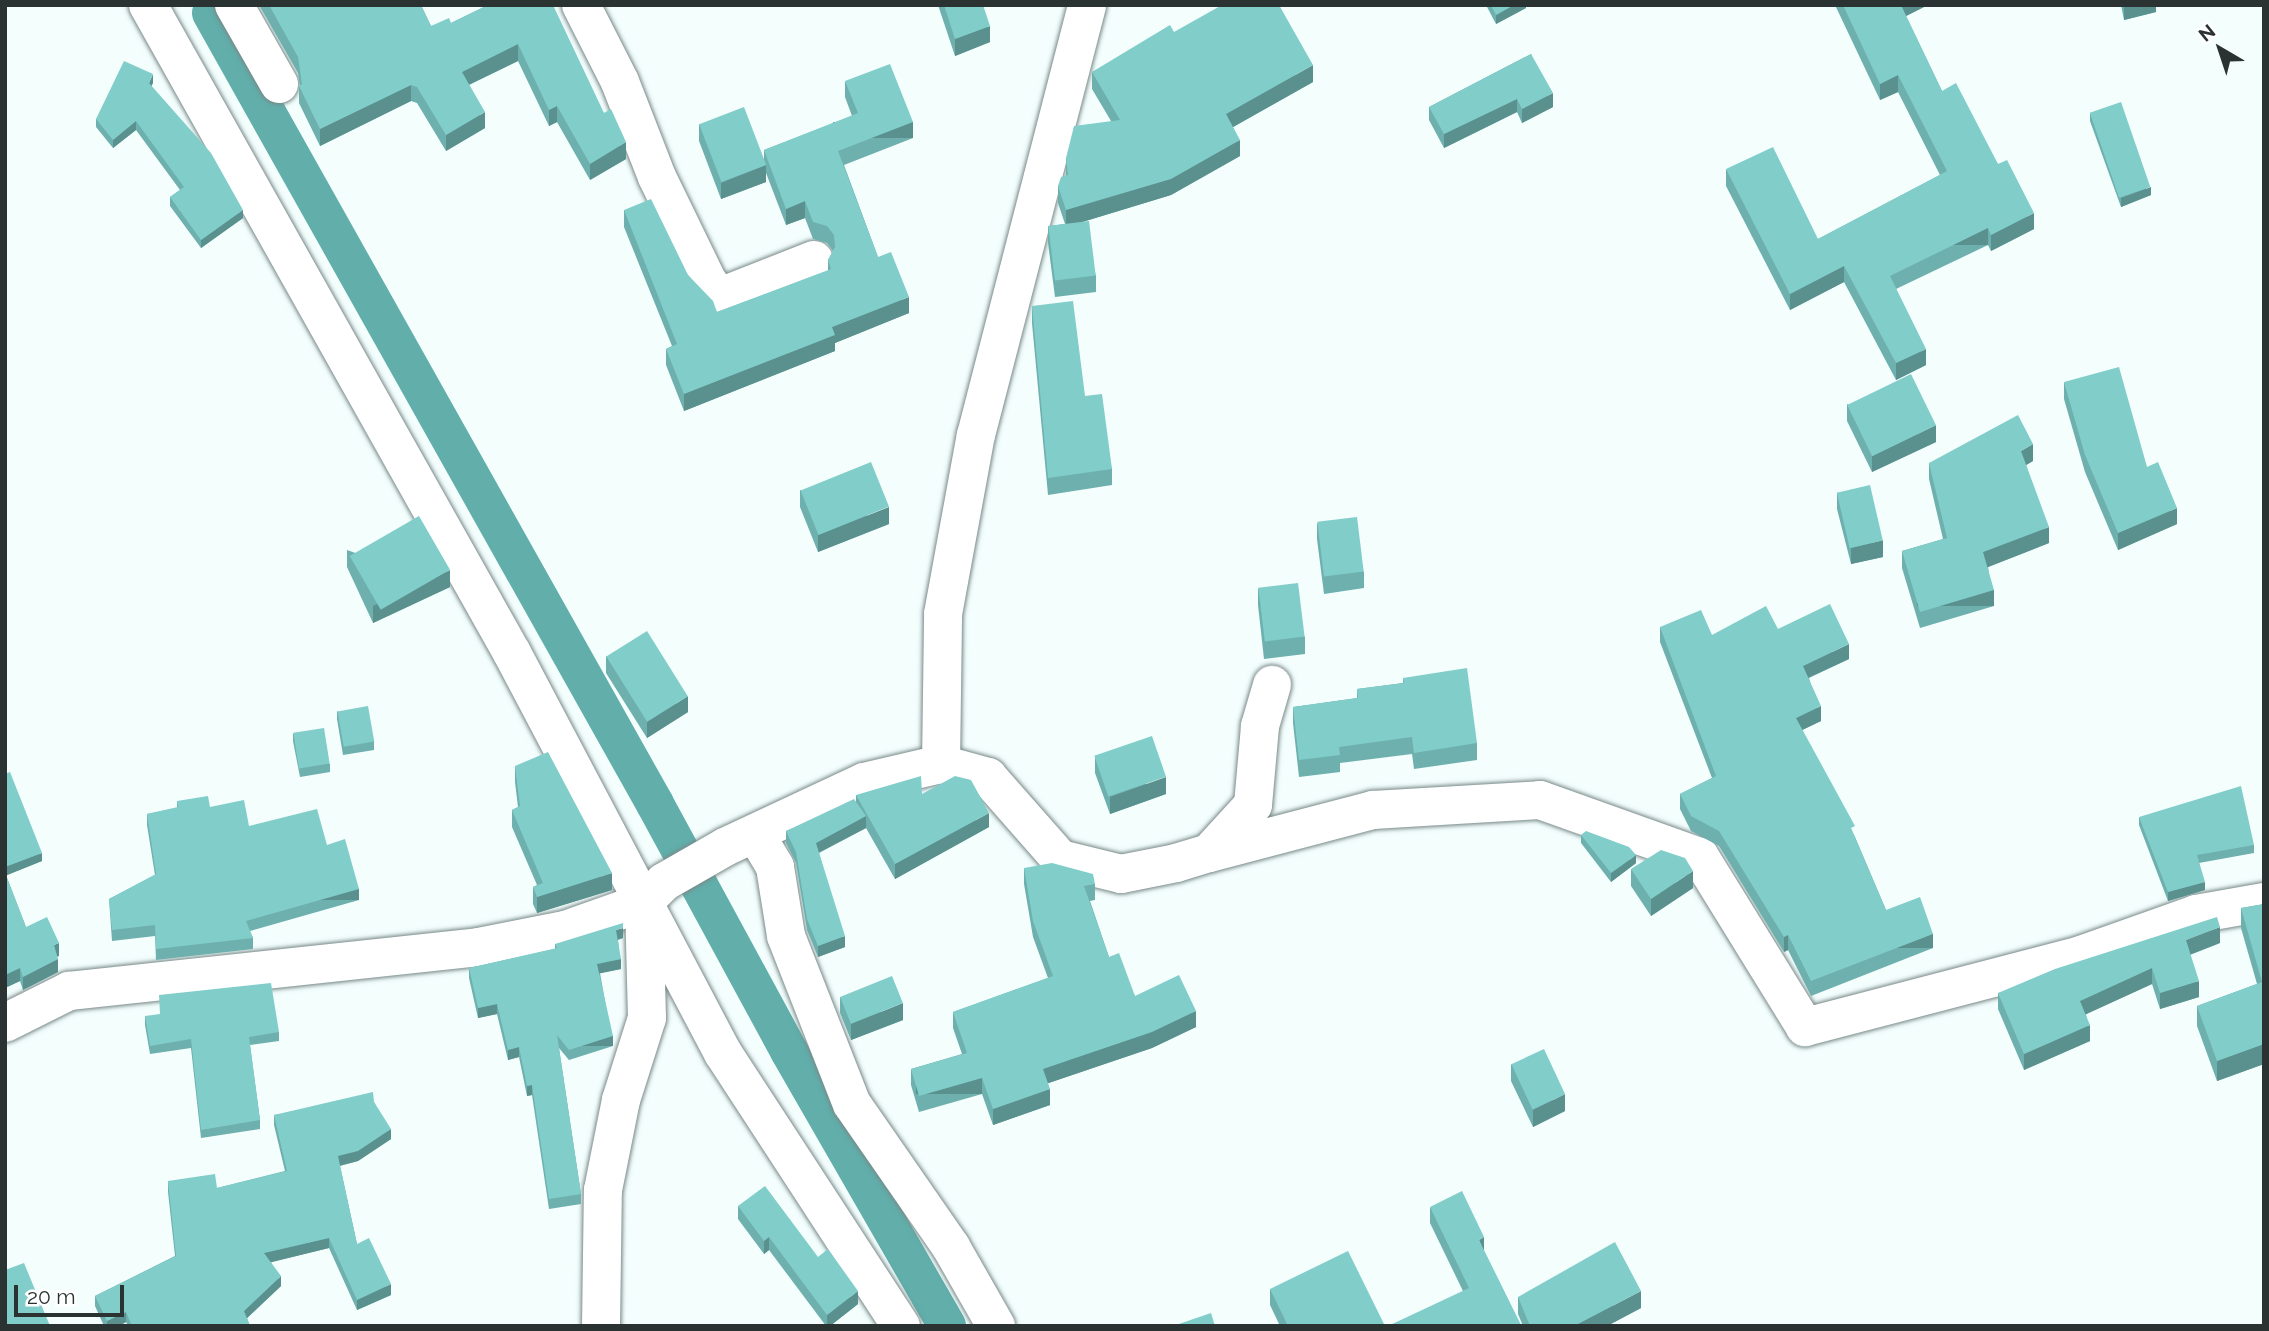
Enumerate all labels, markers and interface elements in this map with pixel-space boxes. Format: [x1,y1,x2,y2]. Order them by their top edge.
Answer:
north arrow [2185,14,2255,84]
text: N [2194,20,2219,46]
scale bar [18,1272,128,1316]
text: 20 m [27,1284,75,1309]

